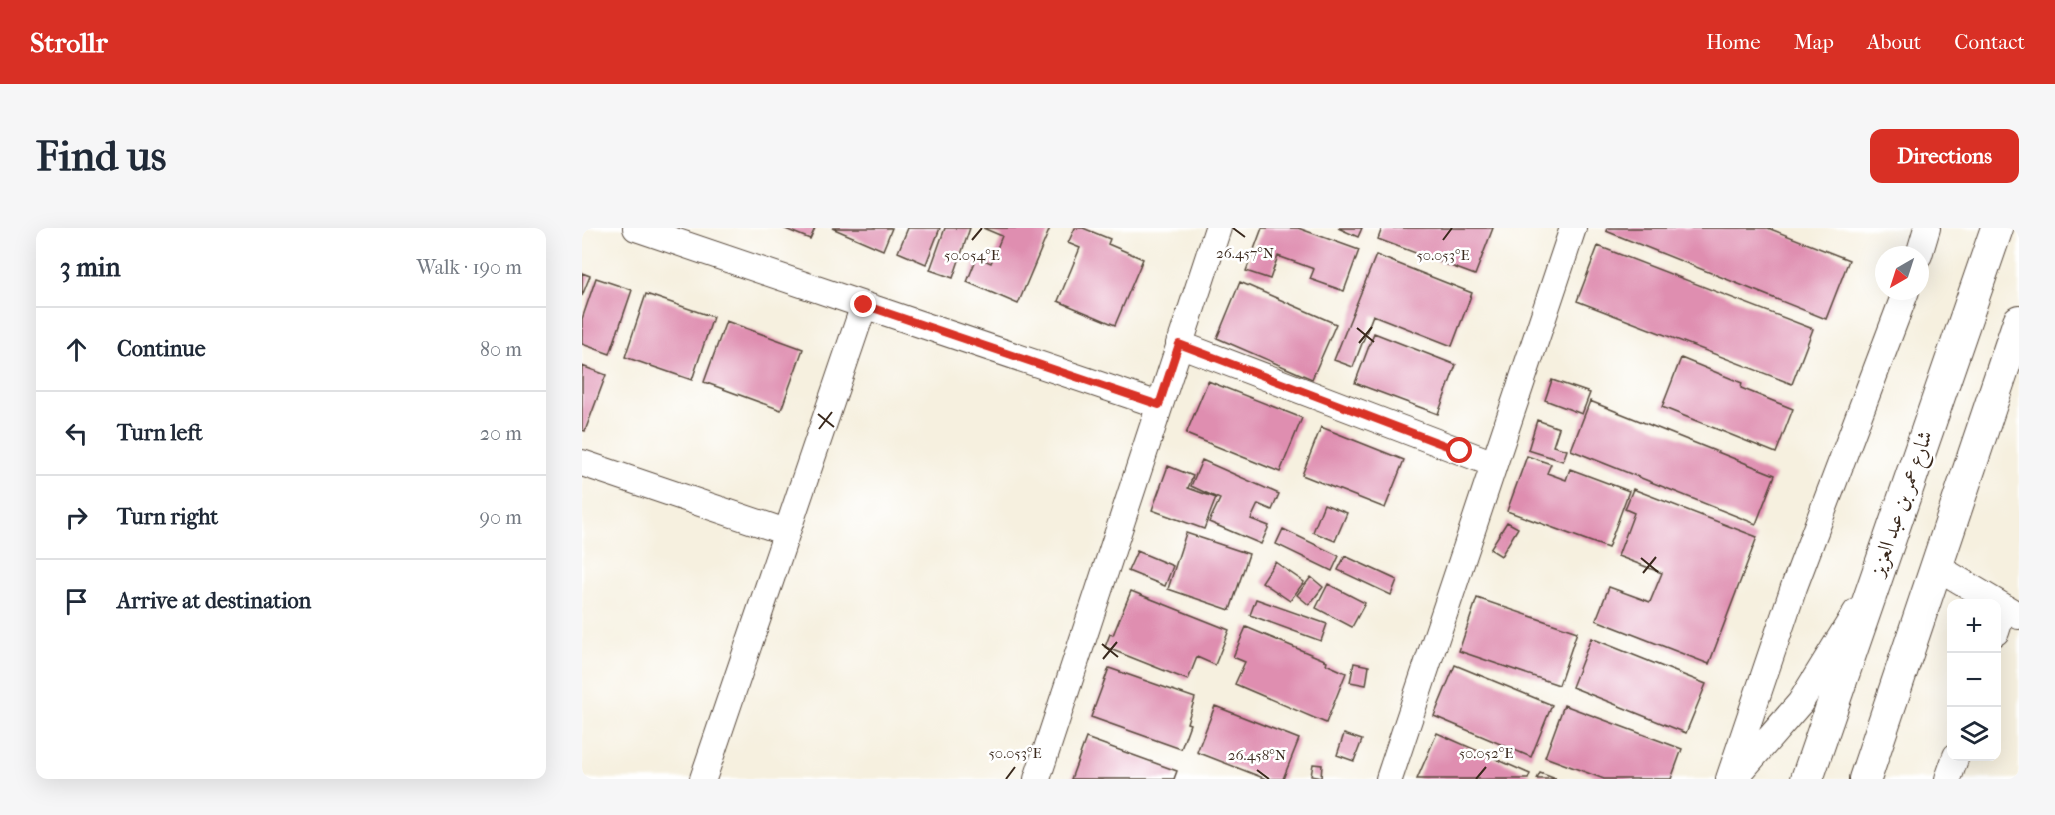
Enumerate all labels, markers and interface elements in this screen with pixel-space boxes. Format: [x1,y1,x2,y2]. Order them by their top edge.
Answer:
text: Strollr [30,26,108,59]
text: Home [1706,30,1761,54]
text: Map [1794,30,1834,54]
text: About [1867,30,1921,54]
text: Contact [1954,30,2025,54]
button: Directions [1870,129,2019,183]
text: Find us [36,132,166,181]
text: 26.457°N [1216,244,1275,262]
text: 50.054°E [944,246,1000,264]
text: 50.053°E [1416,246,1470,264]
north arrow [1875,246,1929,300]
text: 3 min [60,252,121,283]
text: Walk · 190 m [416,256,522,279]
route end [850,291,876,317]
icon: ahead [60,333,93,366]
text: Continue [117,336,206,362]
text: 80 m [480,338,522,361]
icon: left [60,417,93,450]
text: Turn left [117,420,203,446]
text: 20 m [480,422,522,445]
street label: شارع عمر بن عبد العزيز [1864,427,1943,583]
route start [1446,437,1472,463]
icon: right [60,501,93,534]
text: Turn right [117,504,218,530]
text: 90 m [480,506,522,529]
icon: arrive [60,585,93,618]
text: Arrive at destination [117,588,311,614]
map controls [1947,599,2001,761]
button: + [1947,599,2001,653]
button: − [1947,653,2001,707]
button: layers [1947,707,2001,761]
text: 50.053°E [988,744,1042,762]
text: 50.052°E [1459,744,1513,762]
text: 26.458°N [1228,746,1287,764]

